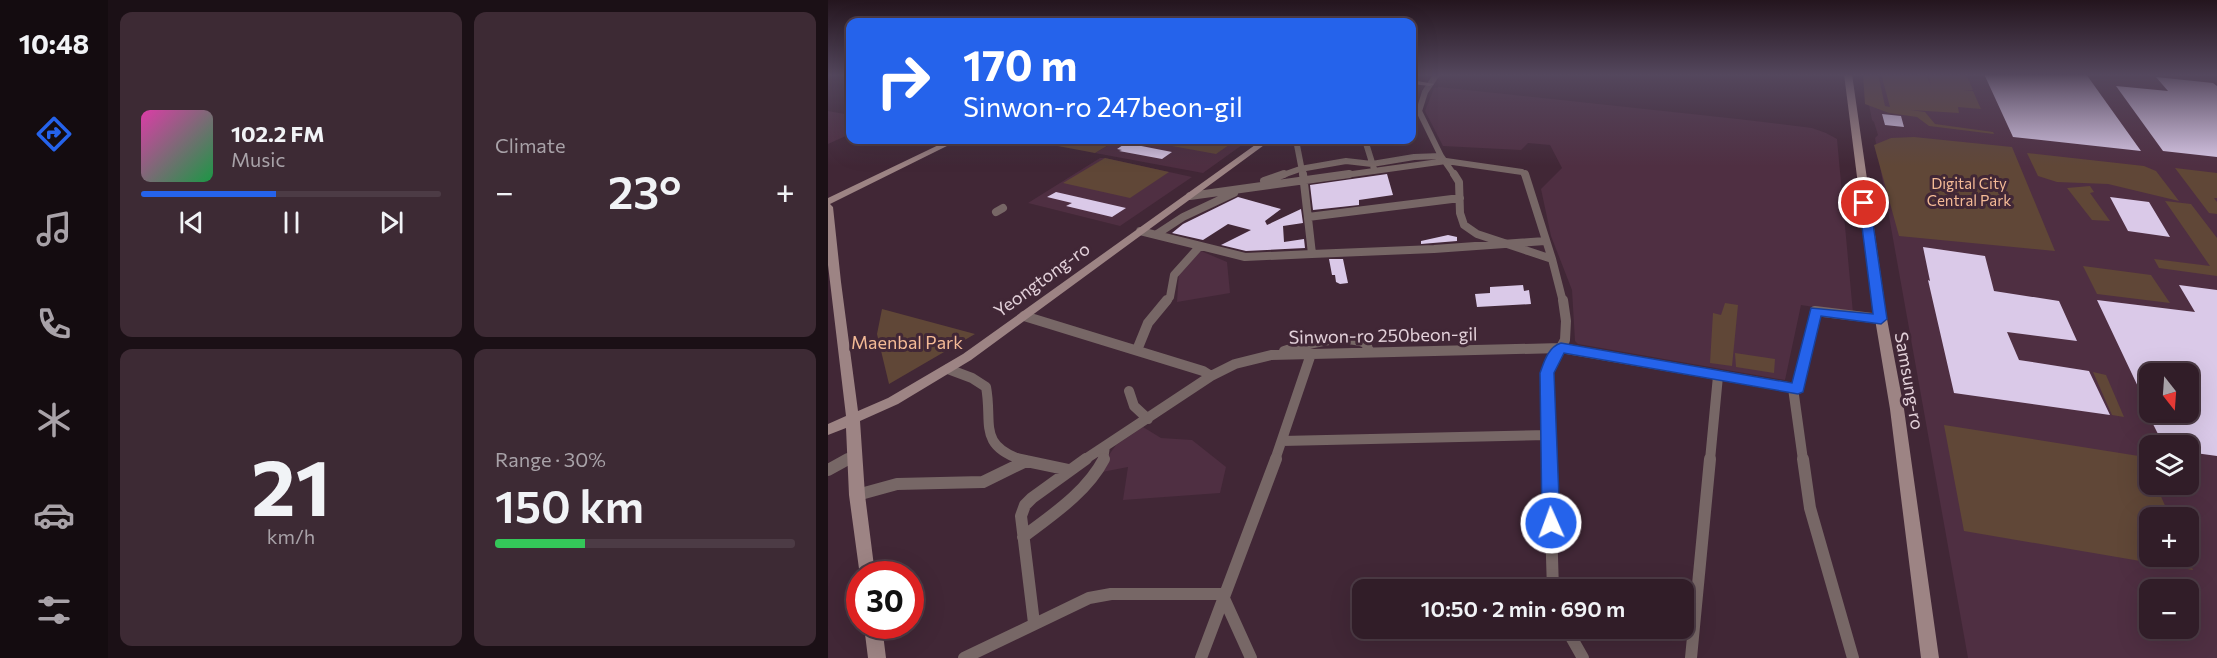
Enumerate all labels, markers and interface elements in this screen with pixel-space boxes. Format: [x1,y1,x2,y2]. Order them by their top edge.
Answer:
text: 10:48 [19,27,89,60]
text: 170 m [963,38,1077,90]
icon: right [864,42,942,120]
text: Sinwon-ro 247beon-gil [963,90,1243,123]
icon: directions [33,113,75,155]
text: 102.2 FM [231,120,324,147]
text: Climate [495,133,565,157]
text: Music [231,147,285,171]
text: 23° [608,163,681,218]
text: − [495,170,514,211]
text: + [776,170,795,211]
park label: Digital City Central Park [1927,174,2011,209]
pin [1838,177,1889,228]
icon: arrive [1847,186,1880,219]
icon: previous [175,206,208,239]
icon: pause [275,206,308,239]
icon: next [375,206,408,239]
icon: music [33,208,75,250]
street label: Yeongtong-ro [989,237,1094,321]
icon: phone [33,303,75,345]
street label: Sinwon-ro 250beon-gil [1288,322,1478,348]
street label: Samsung-ro [1891,330,1929,431]
park label: Maenbal Park [851,331,963,353]
north arrow [2139,363,2199,423]
map controls [2139,363,2199,639]
icon: climate [33,399,75,441]
button: layers [2139,435,2199,495]
text: 21 [251,437,331,532]
text: Range · 30% [495,447,606,471]
text: 150 km [495,477,644,532]
position arrow [1519,491,1583,555]
icon: car [33,494,75,536]
button: + [2139,507,2199,567]
text: km/h [267,524,315,548]
speed limit sign: 30 [846,561,924,639]
button: − [2139,579,2199,639]
icon: filters [33,589,75,631]
text: 10:50 · 2 min · 690 m [1421,595,1625,622]

